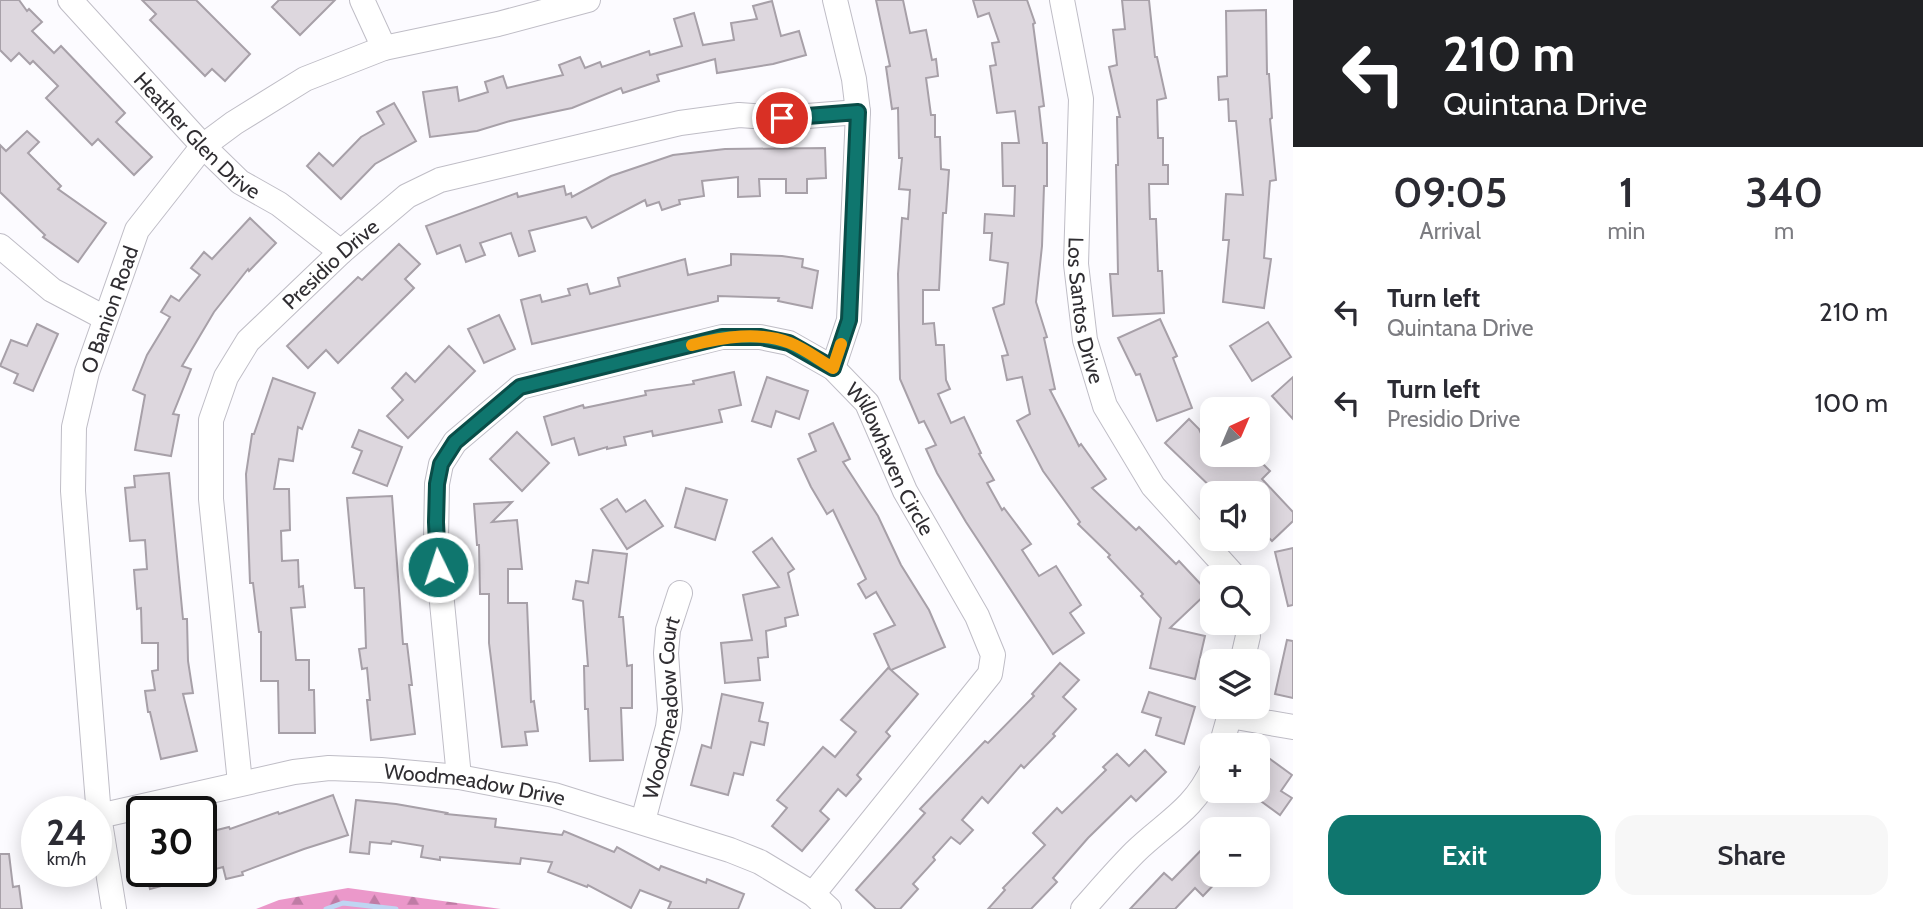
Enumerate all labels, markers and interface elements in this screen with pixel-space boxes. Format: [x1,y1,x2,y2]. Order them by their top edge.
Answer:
text: 210 m [1443,24,1575,83]
icon: left [1328,28,1419,119]
street label: Heather Glen Drive [129,67,265,204]
text: Quintana Drive [1443,84,1647,123]
pin [752,88,812,148]
icon: arrive [763,99,801,137]
text: 09:05 [1393,166,1507,218]
text: 1 [1619,166,1634,218]
text: 340 [1745,166,1823,218]
street label: Presidio Drive [277,213,384,314]
text: Arrival [1420,217,1481,245]
text: min [1607,217,1645,245]
text: m [1774,217,1794,245]
street label: Los Santos Drive [1063,237,1110,387]
street label: O Banion Road [75,242,143,377]
text: Turn left [1387,282,1480,314]
icon: left [1328,293,1366,331]
text: 210 m [1819,296,1888,328]
text: Quintana Drive [1387,314,1534,342]
text: Turn left [1387,373,1480,405]
street label: Willowhaven Circle [841,377,940,540]
icon: left [1328,384,1366,422]
text: 100 m [1815,387,1888,419]
north arrow [1200,397,1270,467]
map controls [1200,397,1270,887]
text: Presidio Drive [1387,405,1520,433]
button: sound [1200,481,1270,551]
position arrow [401,530,475,604]
button: search [1200,565,1270,635]
street label: Woodmeadow Court [637,613,684,802]
button: layers [1200,649,1270,719]
button: + [1200,733,1270,803]
street label: Woodmeadow Drive [383,758,569,810]
speed limit sign: 30 [126,796,217,887]
text: 24 [46,811,87,854]
button: Exit [1328,815,1601,895]
button: Share [1615,815,1888,895]
button: − [1200,817,1270,887]
text: km/h [47,848,86,870]

